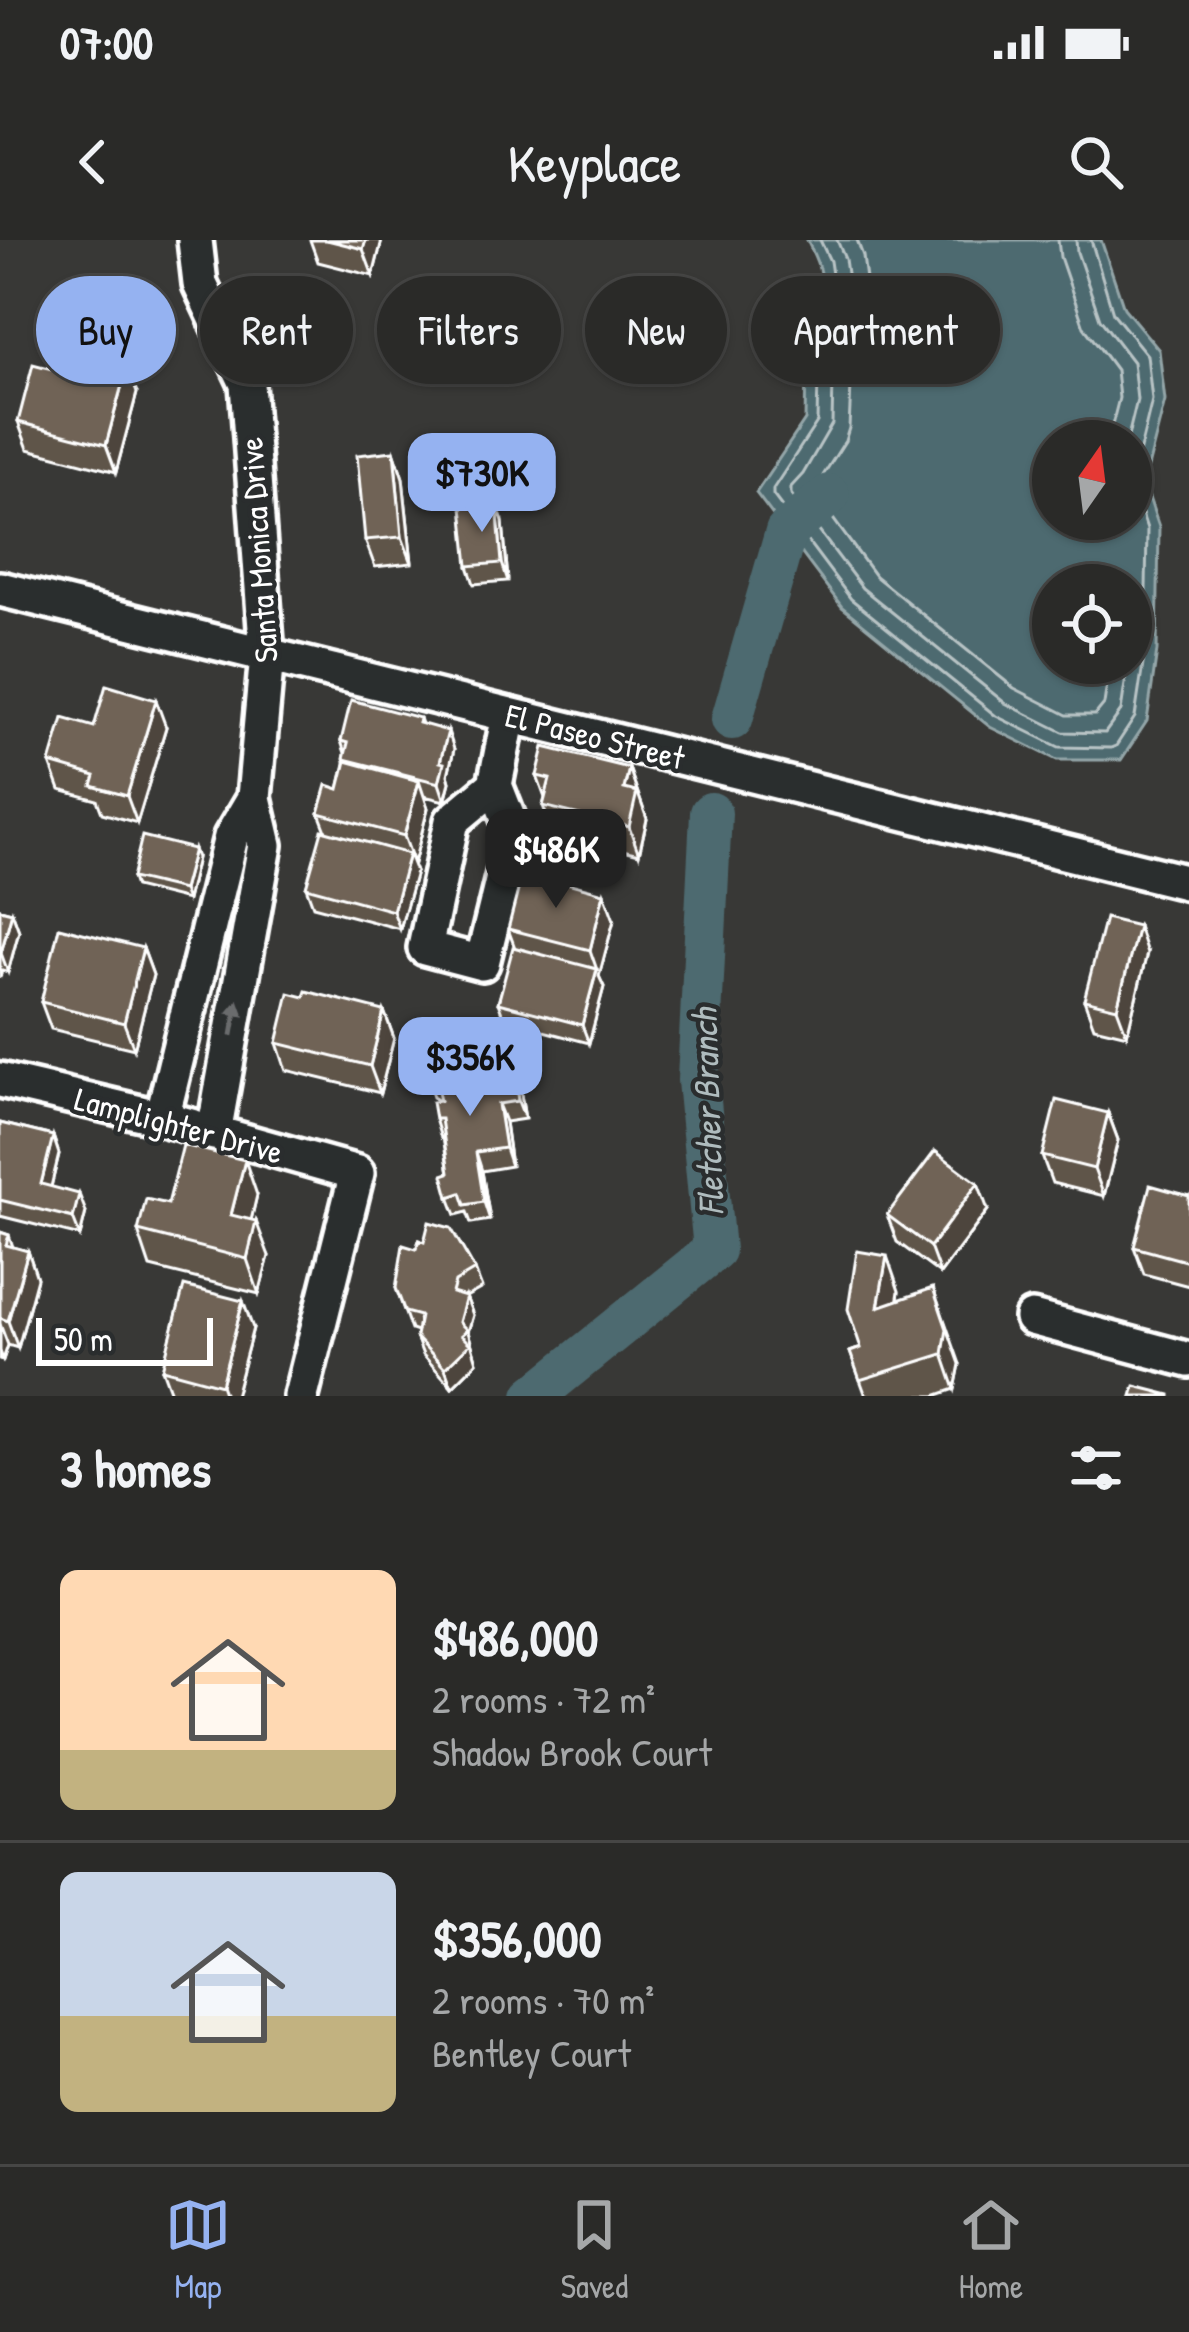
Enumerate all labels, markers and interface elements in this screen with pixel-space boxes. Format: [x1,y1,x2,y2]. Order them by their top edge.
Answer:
text: 07:00 [60,12,153,73]
text: Keyplace [508,126,681,199]
icon: back [60,129,126,195]
icon: search [1063,129,1129,195]
chip: Buy [36,276,176,384]
chip: Rent [200,276,353,384]
chip: Filters [377,276,561,384]
chip: New [585,276,727,384]
chip: Apartment [751,276,1000,384]
north arrow [1032,420,1152,540]
map controls [1032,420,1152,684]
pin: $730K [398,433,566,535]
street label: Santa Monica Drive [228,436,288,664]
text: $730K [435,445,529,498]
button: locate [1032,564,1152,684]
street label: El Paseo Street [501,692,690,780]
pin: $486K [472,809,640,911]
text: $486K [512,821,600,874]
one-way arrow [226,998,245,1036]
water label: Fletcher Branch [678,1005,735,1216]
pin: $356K [386,1017,554,1119]
text: $356K [425,1029,515,1082]
street label: Lamplighter Drive [70,1076,288,1175]
scale bar [36,1312,213,1365]
text: 50 m [54,1317,113,1361]
text: 3 homes [60,1434,211,1503]
icon: filters [1063,1435,1129,1501]
text: $486,000 [432,1603,598,1672]
icon: home [156,1618,300,1762]
text: 2 rooms · 72 m² [432,1672,655,1725]
text: Shadow Brook Court [432,1725,712,1778]
text: $356,000 [432,1904,601,1973]
icon: home [156,1920,300,2064]
text: 2 rooms · 70 m² [432,1973,654,2026]
text: Bentley Court [432,2026,631,2079]
tab: Map [165,2192,231,2308]
tab: Saved [561,2192,628,2308]
tab: Home [958,2192,1024,2308]

